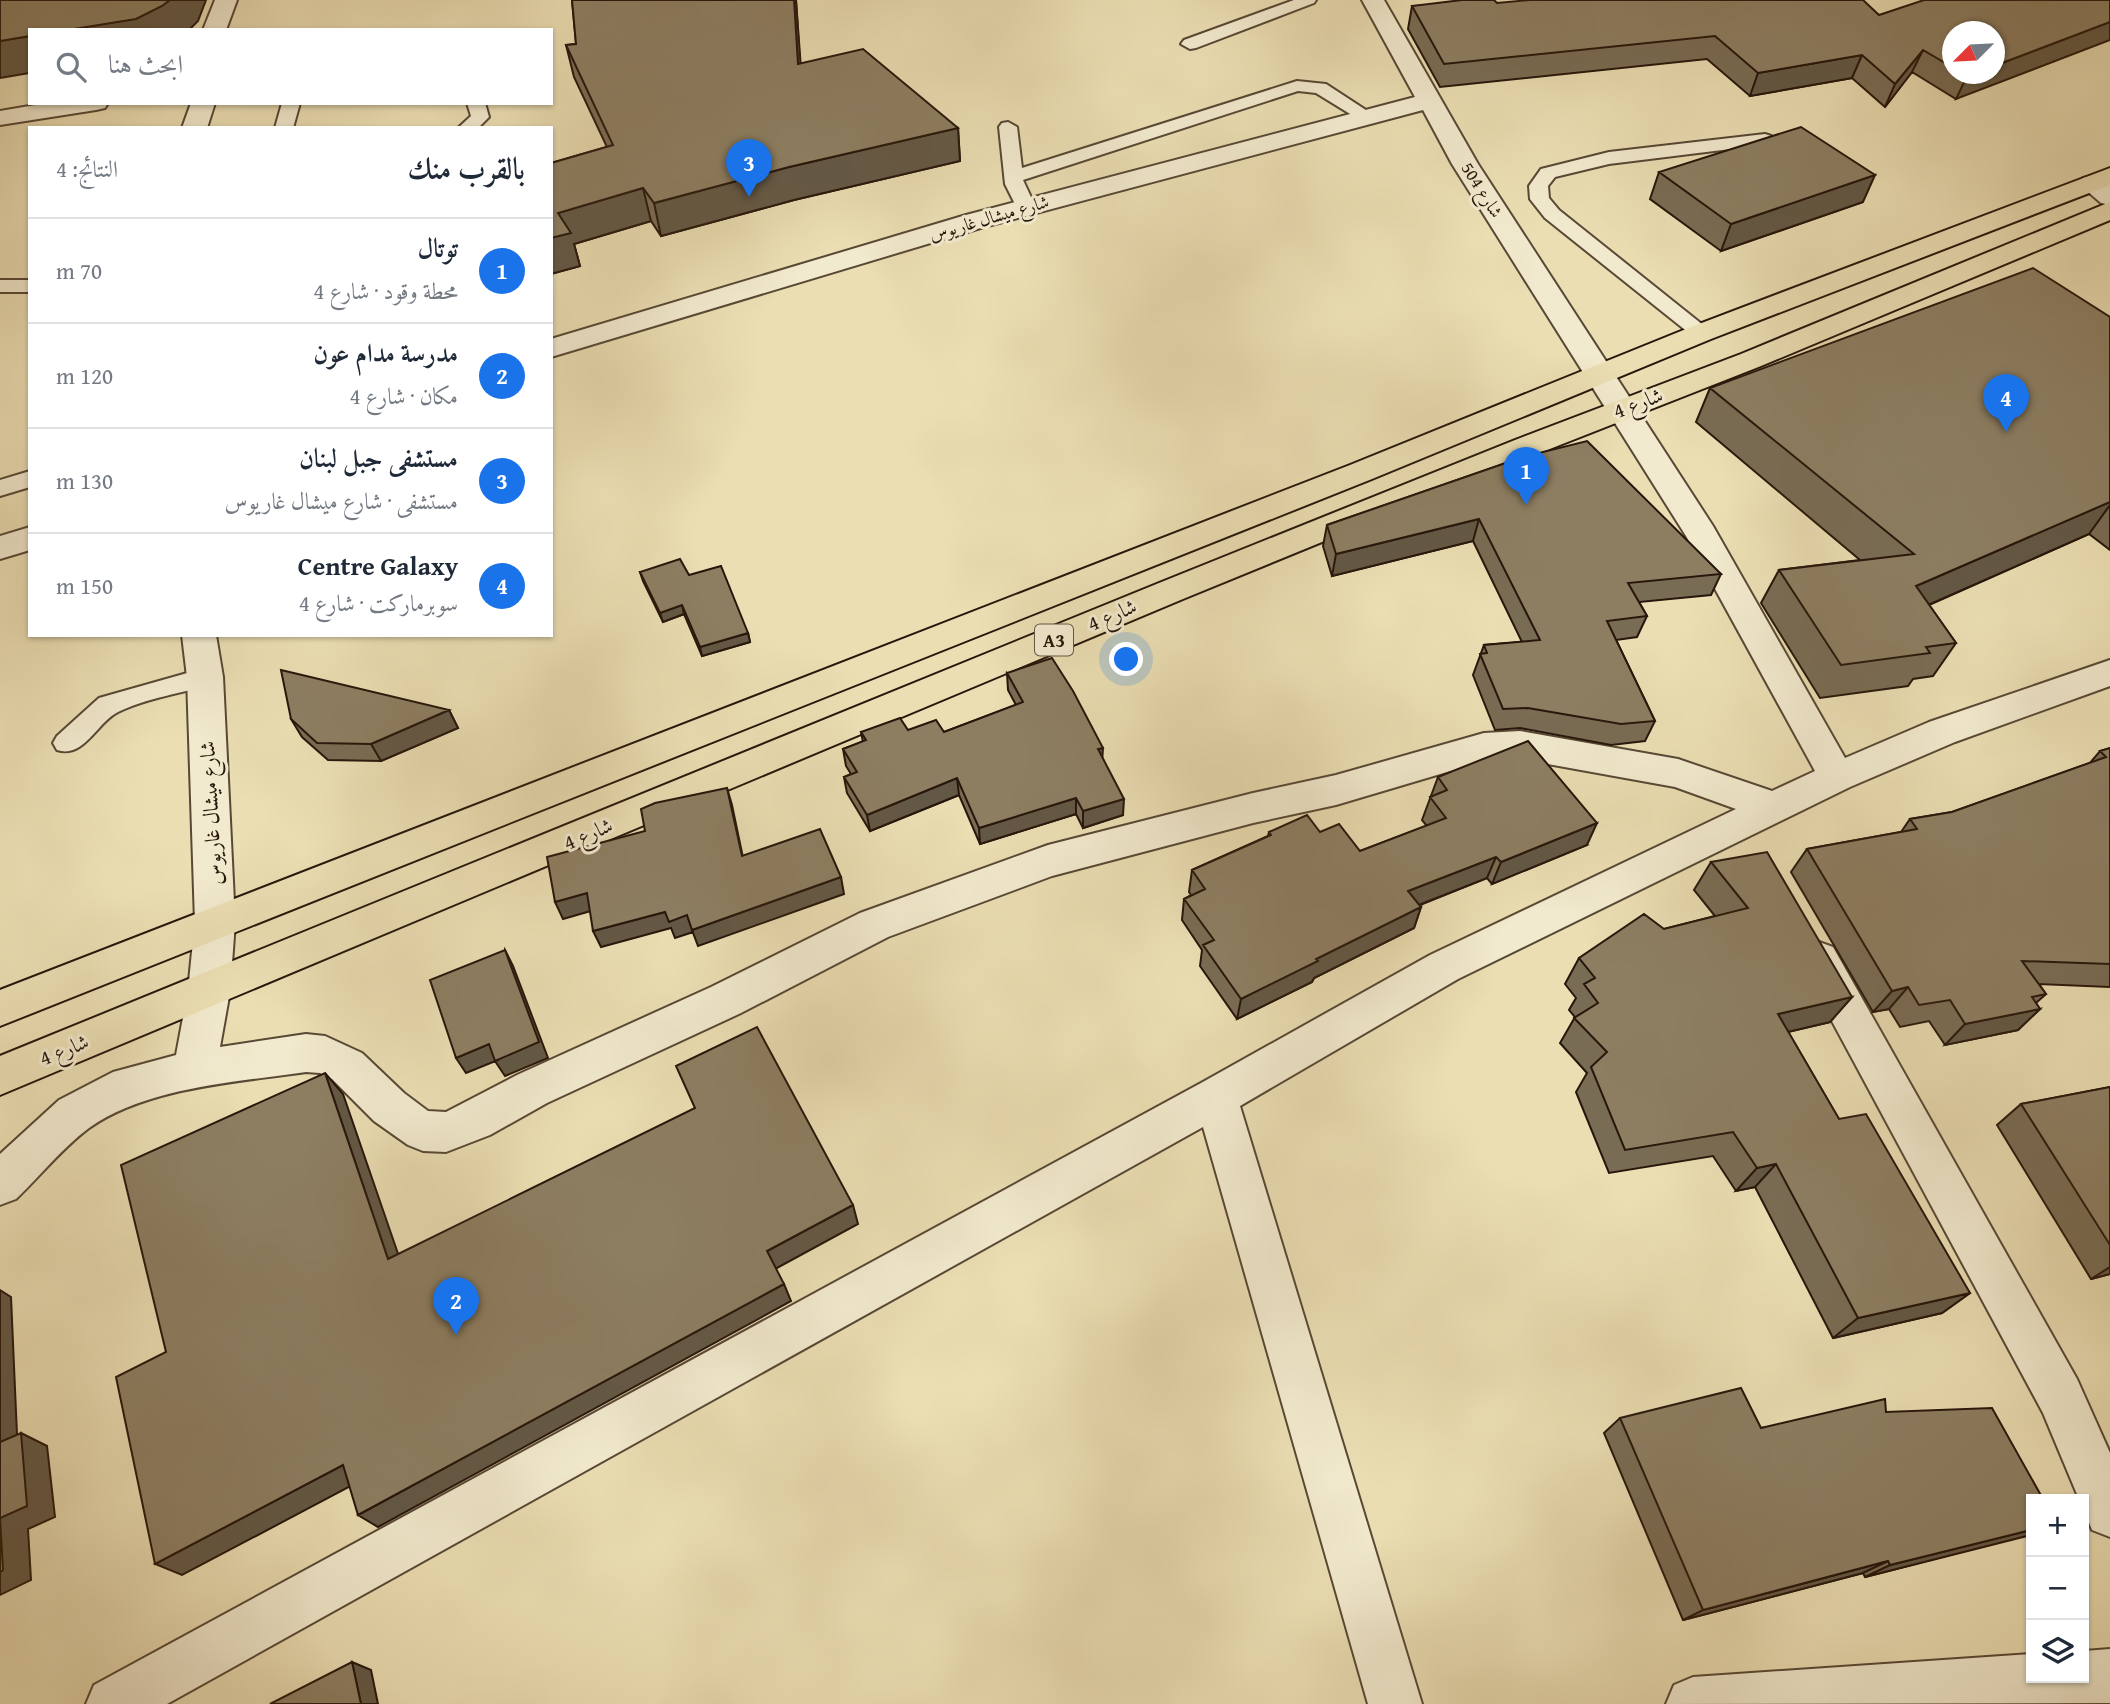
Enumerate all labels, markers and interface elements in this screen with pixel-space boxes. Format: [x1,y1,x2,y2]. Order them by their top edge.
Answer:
north arrow [1942,21,2005,84]
search box [28,28,553,105]
text: ابحث هنا [108,44,183,83]
icon: search [52,48,90,86]
pin: 3 [726,139,772,197]
text: بالقرب منك [408,146,525,190]
text: النتائج: 4 [56,152,118,185]
street label: شارع 504 [1453,157,1510,224]
street label: شارع ميشال غاريوس [926,187,1053,249]
text: توتال [418,228,458,267]
text: 70 m [56,254,102,287]
text: 1 [496,254,508,287]
text: محطة وقود · شارع 4 [313,274,458,307]
text: مدرسة مدام عون [313,333,458,372]
text: 120 m [56,359,113,392]
text: 2 [496,359,508,392]
pin: 4 [1983,374,2029,432]
text: مكان · شارع 4 [349,379,458,412]
street label: شارع 4 [1608,379,1668,429]
text: مستشفى جبل لبنان [299,438,458,477]
pin: 1 [1503,447,1549,505]
text: 130 m [56,464,113,497]
text: 3 [496,464,508,497]
text: مستشفى · شارع ميشال غاريوس [224,484,458,517]
text: Centre Galaxy [298,546,458,585]
text: 150 m [56,569,113,602]
text: 4 [496,569,508,602]
text: سوبرماركت · شارع 4 [299,586,458,619]
street label: شارع 4 [1082,590,1143,642]
road number: A3 [1035,624,1073,656]
your location [1109,642,1143,676]
street label: شارع ميشال غاريوس [191,740,233,886]
street label: شارع 4 [558,809,619,861]
street label: شارع 4 [34,1026,94,1076]
pin: 2 [433,1277,479,1335]
map controls [2026,1494,2089,1683]
button: + [2026,1494,2089,1557]
button: − [2026,1557,2089,1620]
button: layers [2026,1620,2089,1683]

